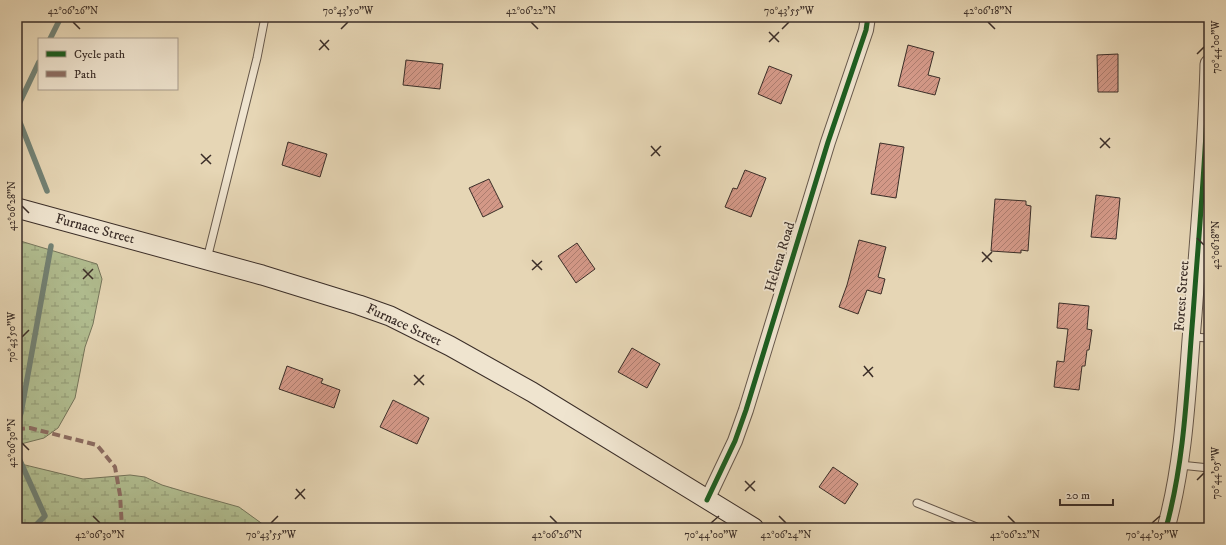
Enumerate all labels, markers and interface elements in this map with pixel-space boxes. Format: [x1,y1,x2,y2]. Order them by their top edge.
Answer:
text: 42°06'26"N [48,5,98,17]
text: 70°43'50"W [323,5,374,17]
text: 42°06'22"N [506,5,556,17]
text: 70°43'55"W [764,5,815,17]
text: 42°06'18"N [964,5,1012,17]
text: 70°44'00"W [1210,20,1222,73]
legend [38,38,178,90]
text: Cycle path [74,47,126,62]
text: Path [74,67,97,82]
text: 42°06'28"N [6,181,18,231]
street label: Furnace Street [53,210,137,248]
street label: Helena Road [761,220,799,294]
text: 42°06'18"N [1210,221,1222,269]
street label: Forest Street [1171,259,1193,332]
street label: Furnace Street [363,300,445,351]
text: 70°43'50"W [6,311,18,362]
text: 42°06'30"N [6,418,18,468]
text: 70°44'05"W [1210,446,1222,499]
scale bar [1060,481,1113,507]
text: 20 m [1066,488,1090,503]
text: 42°06'30"N [75,529,125,541]
text: 70°43'55"W [246,529,297,541]
text: 42°06'26"N [532,529,582,541]
text: 70°44'00"W [685,529,738,541]
text: 42°06'24"N [761,529,811,541]
text: 42°06'22"N [990,529,1040,541]
text: 70°44'05"W [1126,529,1179,541]

